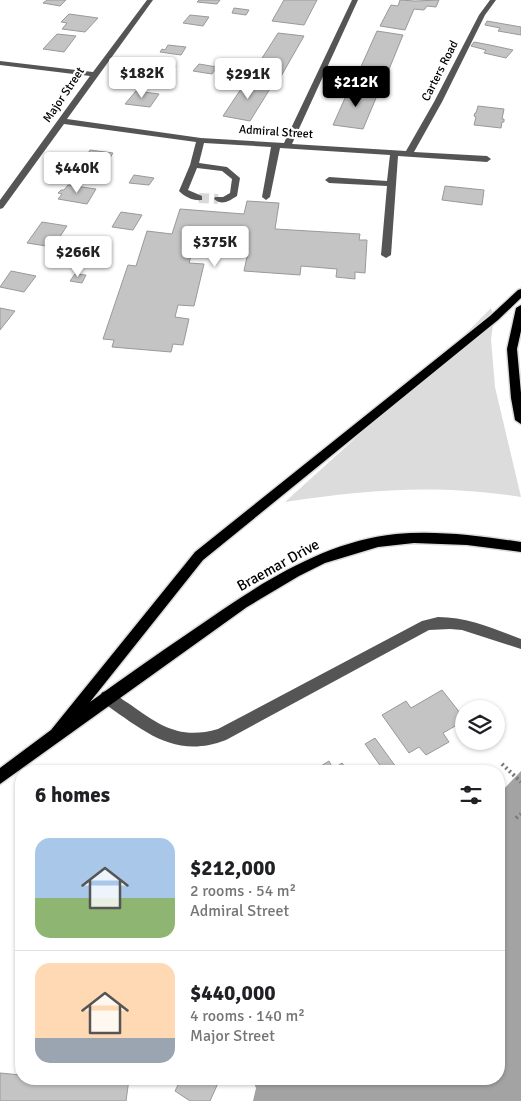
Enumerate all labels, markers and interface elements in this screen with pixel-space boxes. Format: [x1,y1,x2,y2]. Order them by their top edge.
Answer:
street label: Carters Road [418,38,462,104]
pin: $182K [107,56,177,99]
pin: $291K [213,58,283,100]
text: $182K [120,63,164,83]
street label: Major Street [40,64,88,126]
text: $291K [226,64,270,84]
pin: $212K [321,66,391,108]
text: $212K [334,72,378,92]
street label: Admiral Street [238,122,314,142]
pin: $440K [42,152,112,194]
text: $440K [55,158,99,178]
pin: $375K [180,226,250,268]
text: $375K [193,232,237,252]
pin: $266K [43,236,113,278]
text: $266K [56,242,100,262]
street label: Braemar Drive [234,535,322,595]
map controls [455,700,505,750]
button: layers [455,700,505,750]
icon: filters [457,781,485,809]
text: 6 homes [35,782,110,808]
text: $212,000 [190,855,276,881]
icon: home [75,858,135,918]
text: 2 rooms · 54 m² [190,881,296,901]
text: Admiral Street [190,901,289,921]
text: $440,000 [190,980,276,1006]
icon: home [75,983,135,1043]
text: 4 rooms · 140 m² [190,1006,305,1026]
text: Major Street [190,1026,275,1046]

